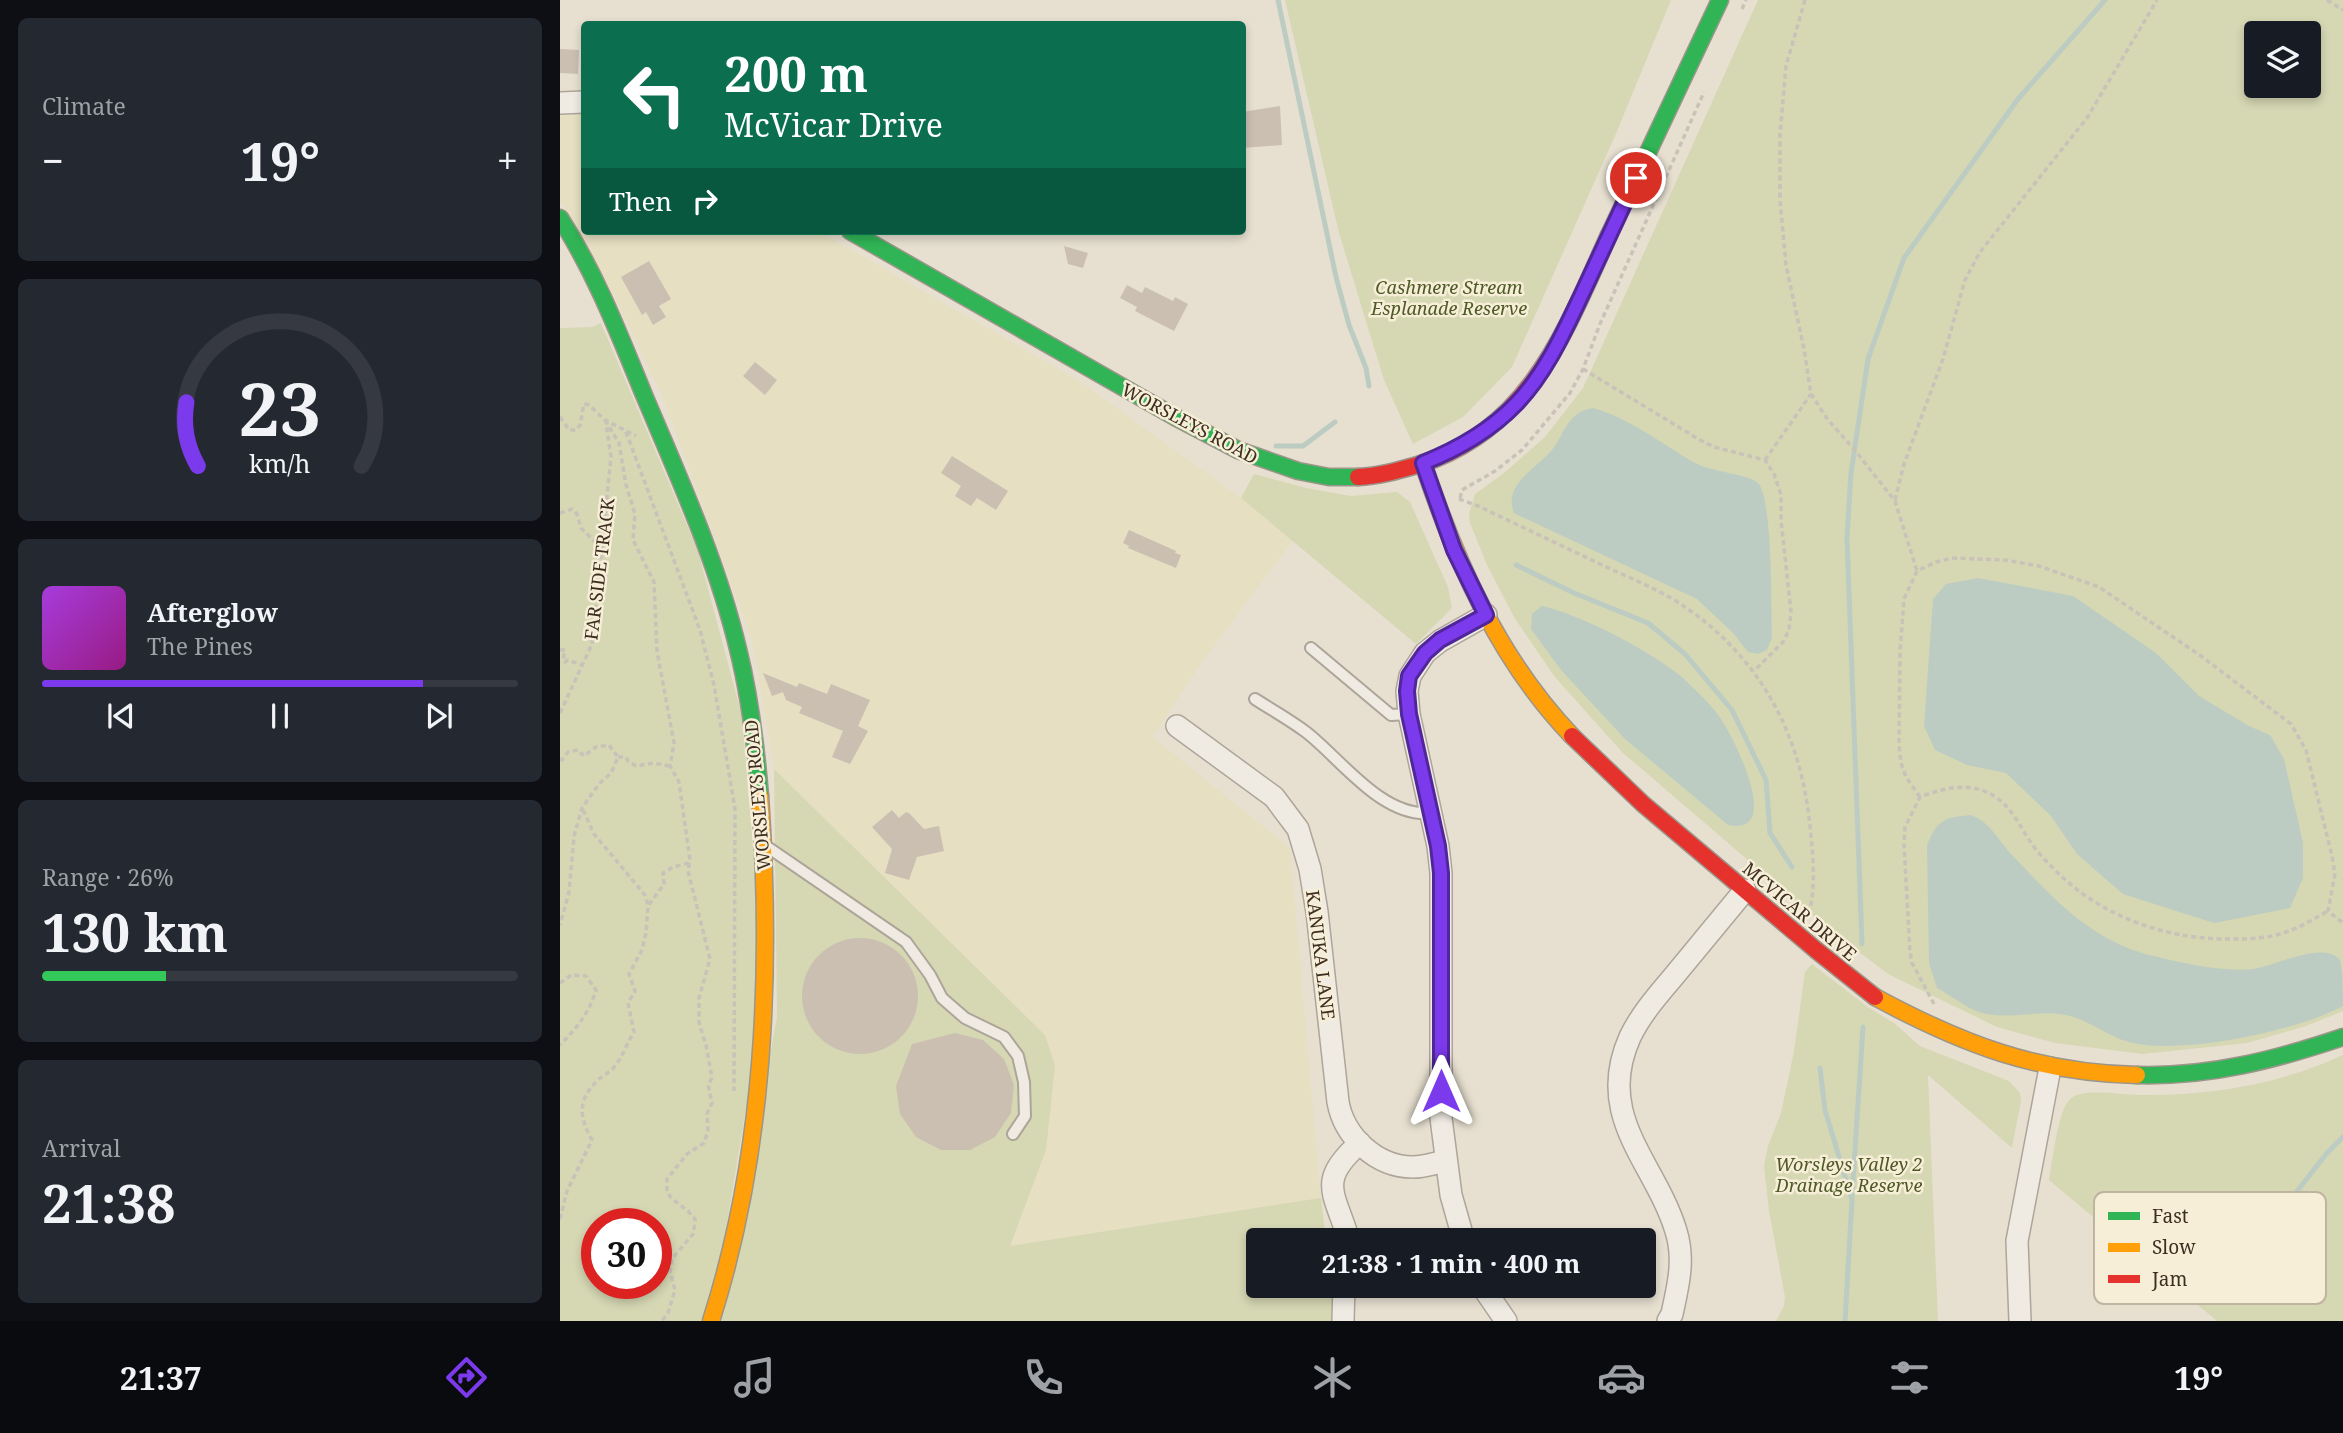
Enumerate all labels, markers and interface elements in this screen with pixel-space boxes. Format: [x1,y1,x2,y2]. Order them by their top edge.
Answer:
map controls [2244,21,2321,98]
button: layers [2244,21,2321,98]
text: 200 m [724,40,868,106]
icon: left [609,49,700,140]
text: Climate [42,90,126,122]
text: McVicar Drive [724,103,943,146]
text: 19° [241,125,320,196]
text: − [42,134,64,186]
text: + [497,134,518,186]
pin [1606,148,1666,208]
icon: arrive [1617,159,1655,197]
icon: right [686,182,724,220]
text: Then [609,183,672,219]
park label: Cashmere Stream Esplanade Reserve [1370,275,1527,320]
text: 23 [239,358,321,457]
street label: WORSLEYS ROAD [1118,377,1262,469]
text: km/h [249,446,311,480]
street label: FAR SIDE TRACK [578,496,620,641]
text: Afterglow [147,594,278,630]
text: The Pines [147,630,253,662]
icon: previous [102,697,140,735]
icon: pause [261,697,299,735]
icon: next [420,697,458,735]
street label: WORSLEYS ROAD [738,719,776,871]
street label: MCVICAR DRIVE [1738,856,1862,966]
text: Range · 26% [42,861,174,893]
street label: KANUKA LANE [1301,889,1341,1021]
text: 130 km [42,896,228,967]
position arrow [1404,1054,1478,1128]
text: Arrival [42,1132,121,1164]
park label: Worsleys Valley 2 Drainage Reserve [1775,1152,1923,1197]
text: 21:38 [42,1167,175,1238]
legend [2094,1192,2326,1304]
text: Fast [2152,1203,2189,1229]
speed limit sign: 30 [581,1208,672,1299]
text: Slow [2152,1234,2196,1260]
text: 21:38 · 1 min · 400 m [1321,1245,1581,1281]
text: Jam [2151,1266,2187,1292]
icon: directions [442,1353,491,1402]
icon: music [730,1353,779,1402]
icon: phone [1019,1353,1068,1402]
icon: climate [1308,1353,1357,1402]
icon: car [1597,1353,1646,1402]
icon: filters [1885,1353,1934,1402]
text: 21:37 [120,1356,202,1399]
text: 19° [2174,1356,2223,1399]

